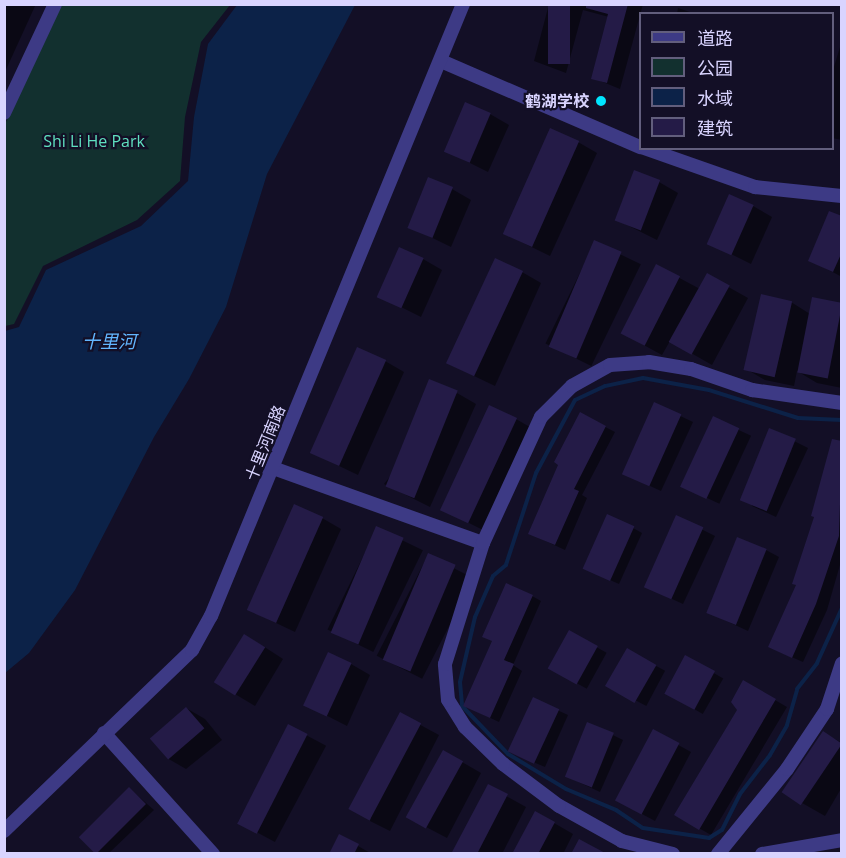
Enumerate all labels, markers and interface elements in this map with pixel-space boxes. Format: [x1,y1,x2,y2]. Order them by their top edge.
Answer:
legend [639,12,834,150]
text: 道路 [697,26,733,50]
text: 公园 [697,56,733,80]
text: 水域 [697,86,733,110]
place label: 鹤湖学校 [525,91,589,111]
marker: 鹤湖学校 [594,94,608,108]
text: 建筑 [697,116,733,140]
park label: Shi Li He Park [43,131,145,151]
water label: 十里河 [82,330,136,352]
street label: 十里河南路 [241,402,289,484]

